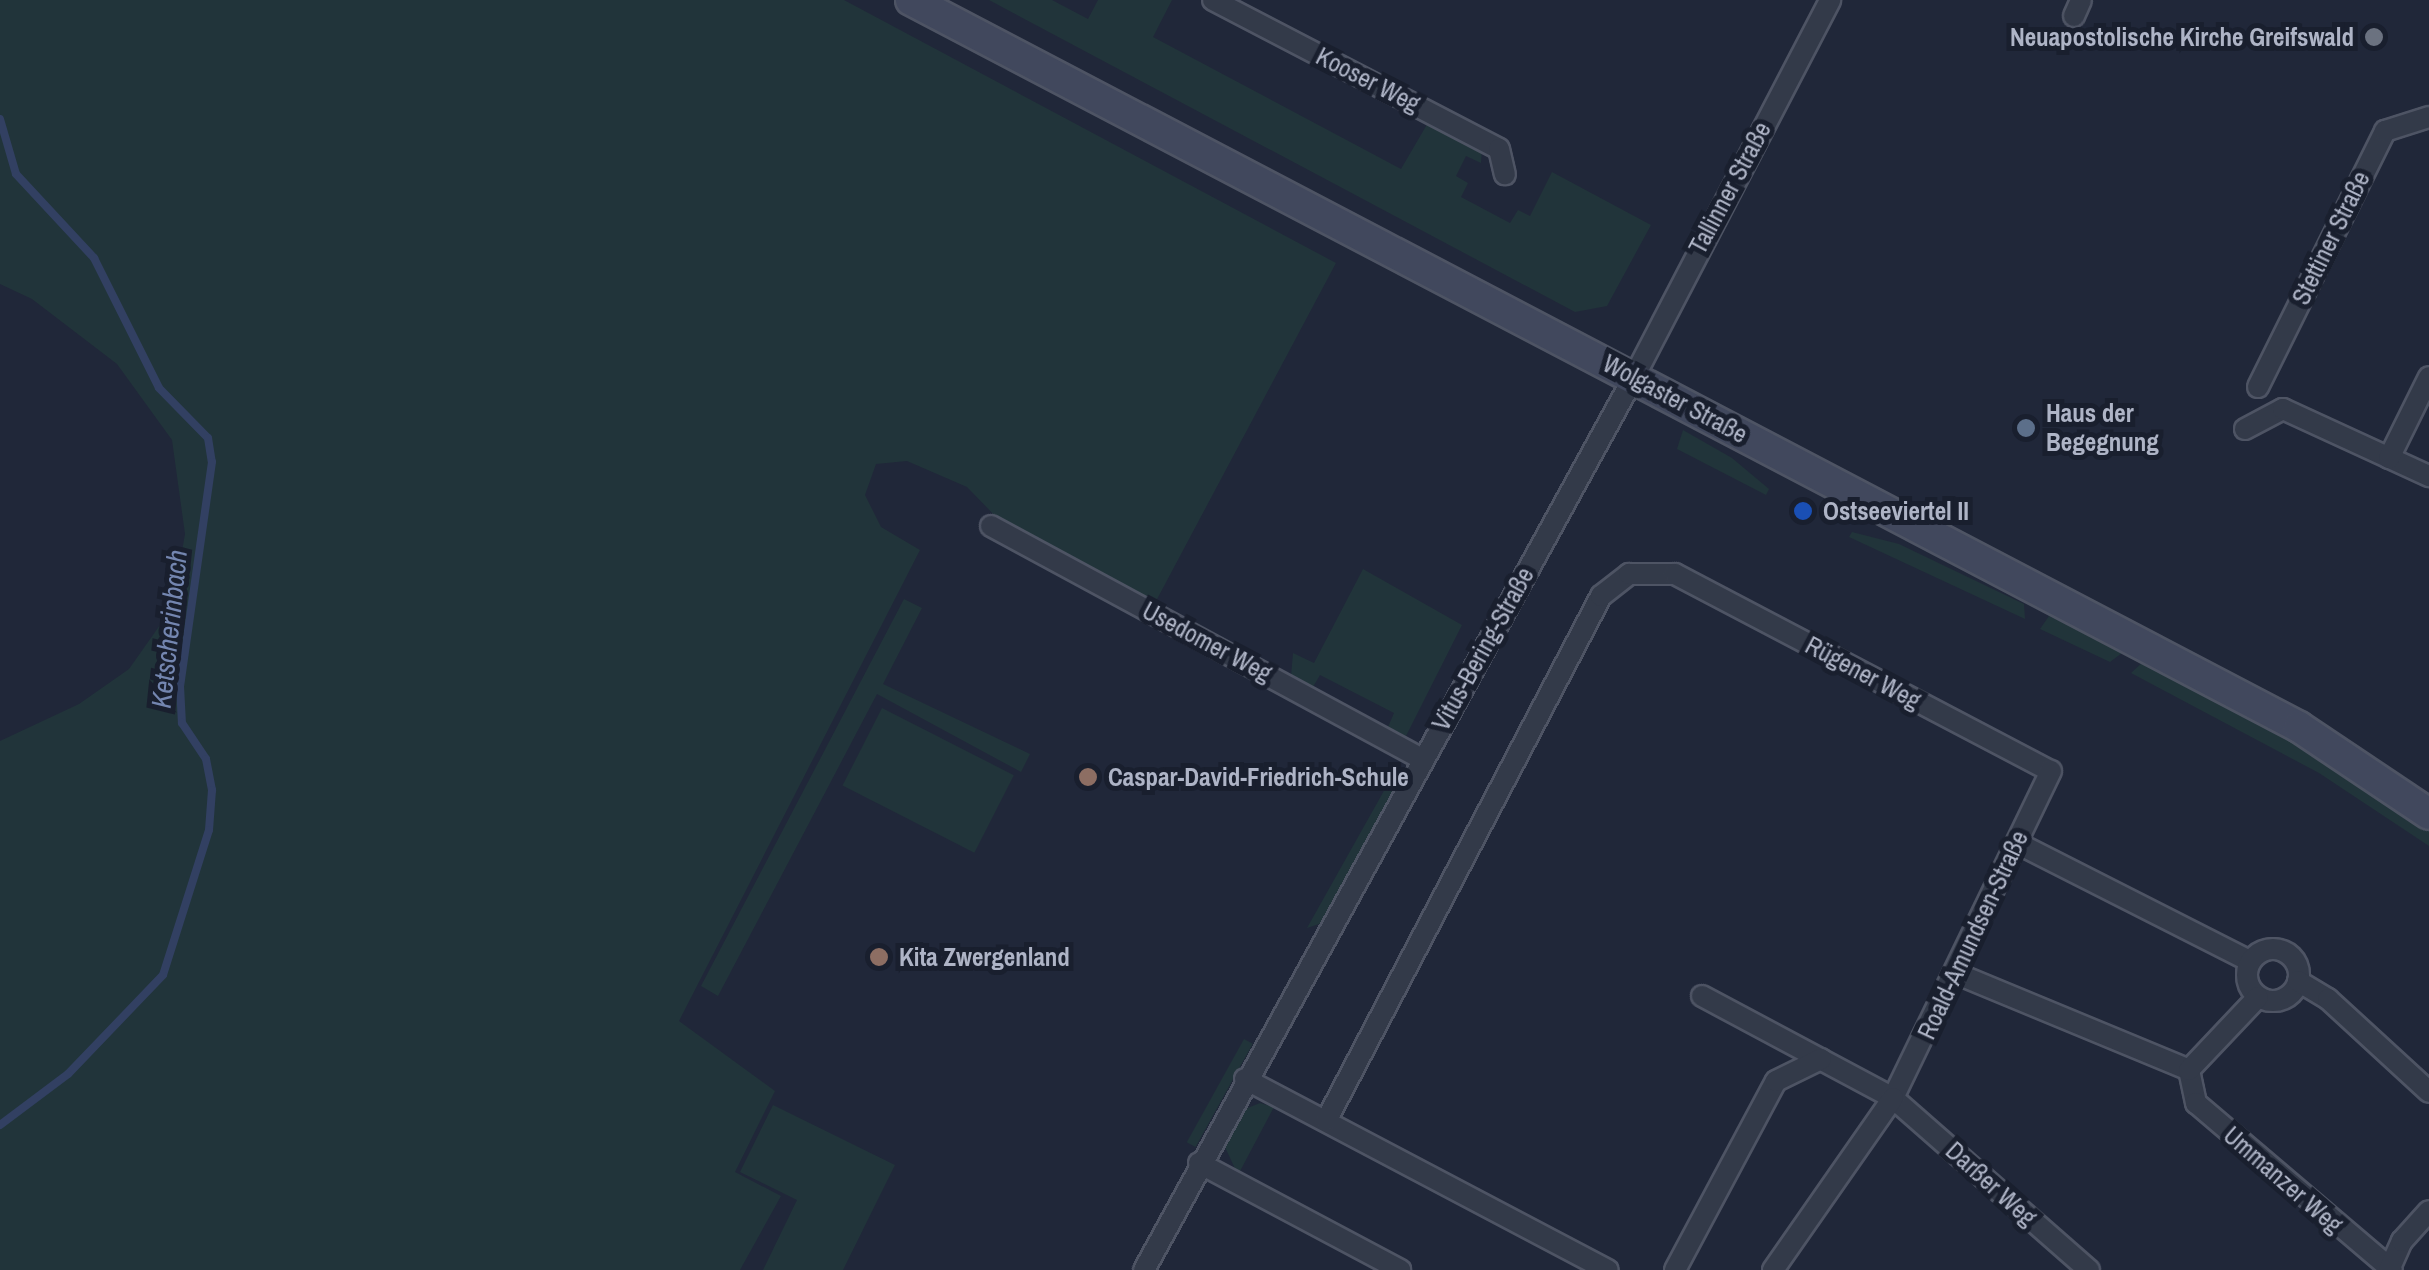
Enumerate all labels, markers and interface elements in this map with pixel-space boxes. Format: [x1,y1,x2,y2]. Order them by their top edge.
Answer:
place label: Neuapostolische Kirche Greifswald [2010,22,2354,52]
marker: Neuapostolische Kirche Greifswald [2363,26,2385,48]
street label: Kooser Weg [1311,41,1425,119]
street label: Tallinner Straße [1683,117,1777,259]
street label: Stettiner Straße [2286,166,2376,310]
street label: Wolgaster Straße [1598,348,1752,450]
place label: Haus der Begegnung [2046,399,2159,458]
marker: Haus der Begegnung [2015,417,2037,439]
place label: Ostseeviertel II [1823,496,1969,526]
marker: Ostseeviertel II [1792,500,1814,522]
water label: Ketscherinbach [144,548,194,710]
street label: Vitus-Bering-Straße [1426,562,1540,736]
street label: Usedomer Weg [1137,595,1277,689]
street label: Rügener Weg [1800,630,1926,716]
place label: Caspar-David-Friedrich-Schule [1108,762,1409,792]
marker: Caspar-David-Friedrich-Schule [1077,766,1099,788]
street label: Roald-Amundsen-Straße [1911,826,2035,1044]
place label: Kita Zwergenland [899,942,1070,972]
marker: Kita Zwergenland [868,946,890,968]
street label: Ummanzer Weg [2217,1120,2349,1240]
street label: Darßer Weg [1940,1136,2042,1232]

